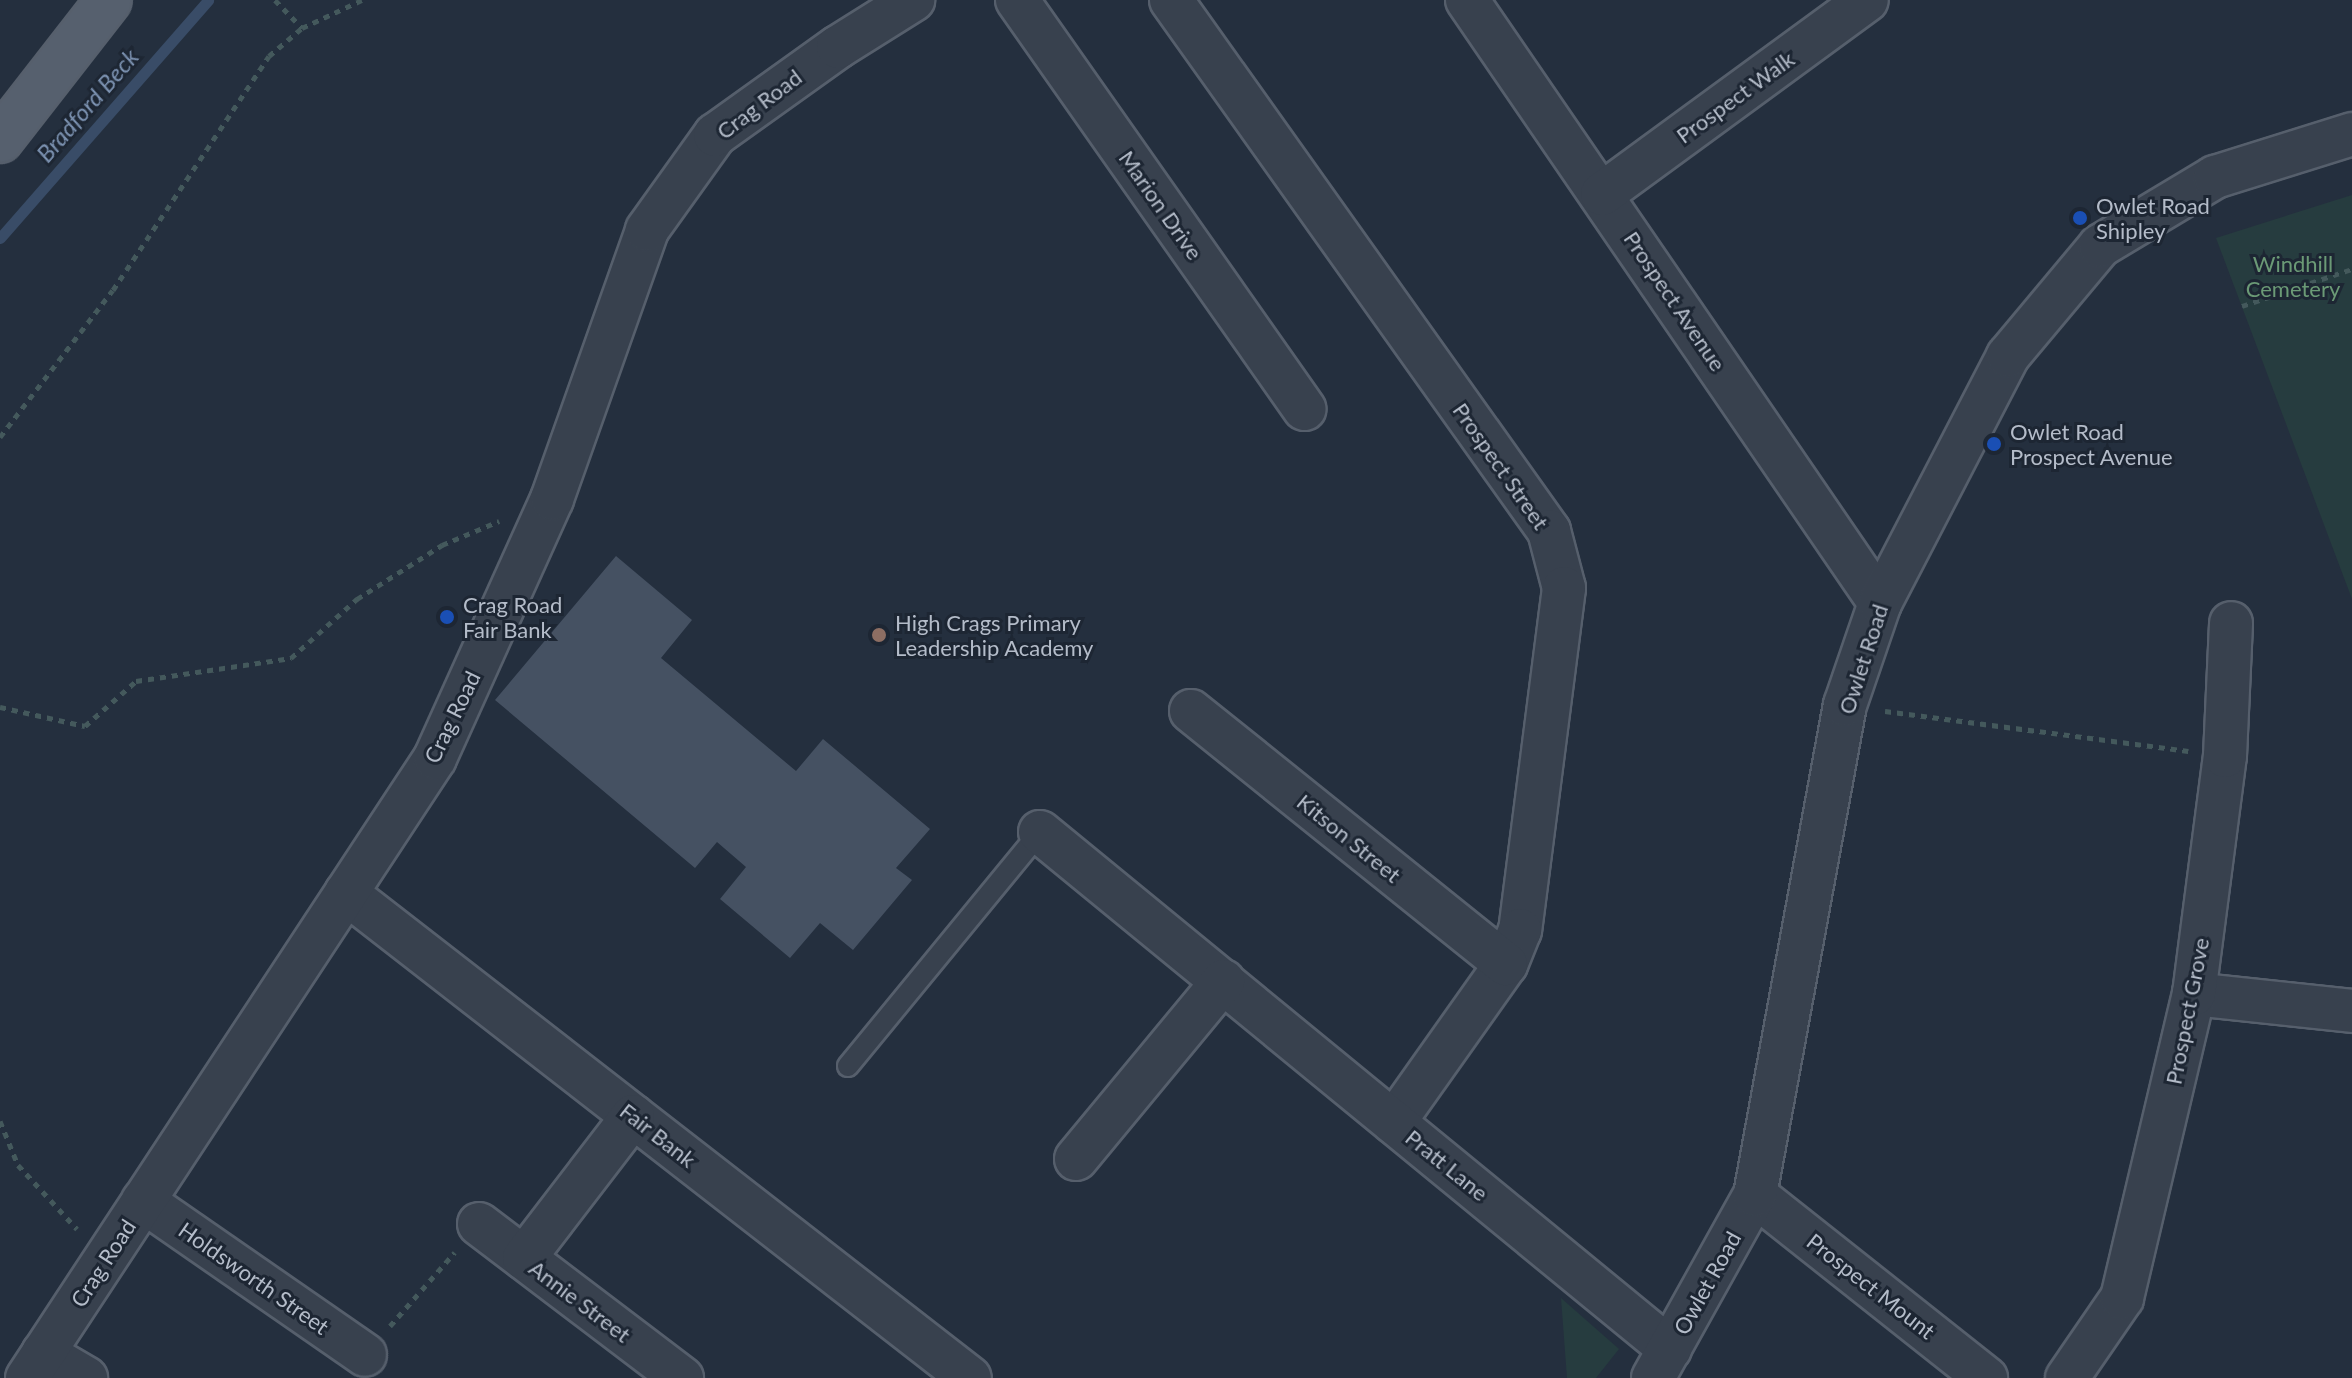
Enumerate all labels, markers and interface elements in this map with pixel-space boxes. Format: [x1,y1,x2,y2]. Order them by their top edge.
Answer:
water label: Bradford Beck [30,43,144,167]
street label: Prospect Walk [1671,45,1799,149]
street label: Crag Road [711,64,807,144]
street label: Marion Drive [1114,145,1208,265]
place label: Owlet Road Shipley [2096,192,2210,244]
marker: Owlet Road Shipley [2071,209,2089,227]
street label: Prospect Avenue [1618,226,1732,376]
park label: Windhill Cemetery [2246,250,2340,302]
street label: Prospect Street [1448,398,1554,534]
place label: Owlet Road Prospect Avenue [2010,418,2173,470]
marker: Owlet Road Prospect Avenue [1985,435,2003,453]
place label: Crag Road Fair Bank [463,591,562,642]
street label: Owlet Road [1833,601,1893,717]
marker: Crag Road Fair Bank [438,608,456,626]
place label: High Crags Primary Leadership Academy [895,609,1094,660]
marker: High Crags Primary Leadership Academy [870,626,888,644]
street label: Crag Road [418,667,486,767]
street label: Kitson Street [1292,788,1406,888]
street label: Prospect Grove [2160,935,2214,1087]
street label: Fair Bank [615,1097,701,1173]
street label: Pratt Lane [1400,1124,1494,1206]
street label: Crag Road [65,1214,141,1312]
street label: Holdsworth Street [174,1216,334,1340]
street label: Owlet Road [1668,1227,1746,1339]
street label: Prospect Mount [1802,1228,1940,1344]
street label: Annie Street [524,1254,636,1348]

